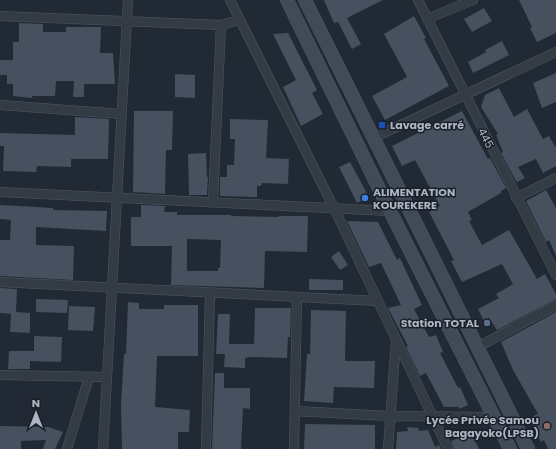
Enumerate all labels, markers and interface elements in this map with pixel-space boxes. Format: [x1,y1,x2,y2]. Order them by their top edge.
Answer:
place label: Lavage carré [390,117,464,133]
marker: Lavage carré [377,120,387,130]
street label: 445 [474,125,498,151]
place label: ALIMENTATION KOUREKERE [373,184,455,213]
marker: ALIMENTATION KOUREKERE [360,193,370,203]
place label: Station TOTAL [401,315,480,331]
marker: Station TOTAL [482,318,492,328]
north arrow [16,393,56,433]
text: N [32,395,40,411]
place label: Lycée Privée Samou Bagayoko(LPSB) [426,412,539,441]
marker: Lycée Privée Samou Bagayoko(LPSB) [542,421,552,431]

